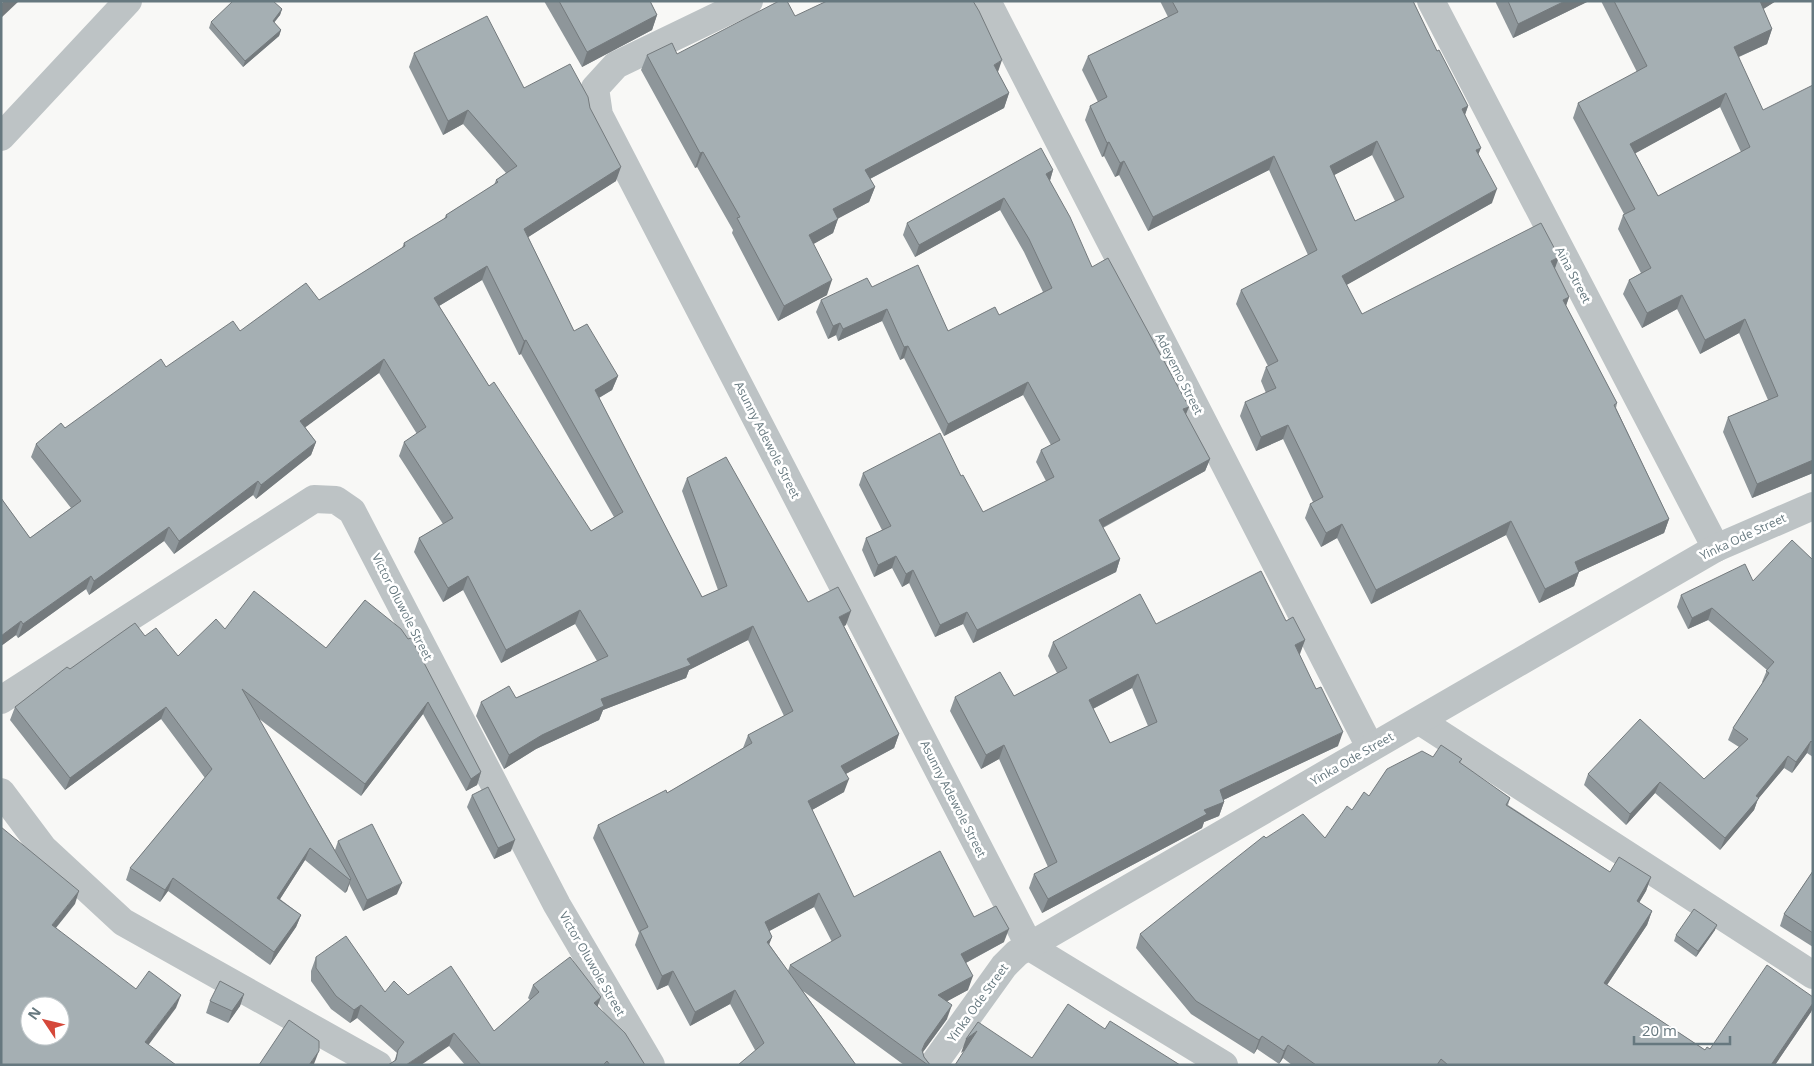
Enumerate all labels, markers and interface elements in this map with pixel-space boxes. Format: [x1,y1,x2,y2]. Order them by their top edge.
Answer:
street label: Aina Street [1552,244,1595,306]
street label: Adeyemo Street [1152,330,1207,417]
street label: Asunny Adewole Street [731,378,804,501]
street label: Yinka Ode Street [1697,509,1789,564]
street label: Victor Oluwole Street [368,550,437,663]
street label: Yinka Ode Street [1307,728,1396,789]
street label: Asunny Adewole Street [917,737,990,860]
street label: Victor Oluwole Street [556,908,629,1019]
street label: Yinka Ode Street [943,960,1012,1045]
north arrow [20,996,70,1046]
text: N [23,1003,45,1023]
scale bar [1634,1014,1730,1046]
text: 20 m [1642,1020,1677,1040]

